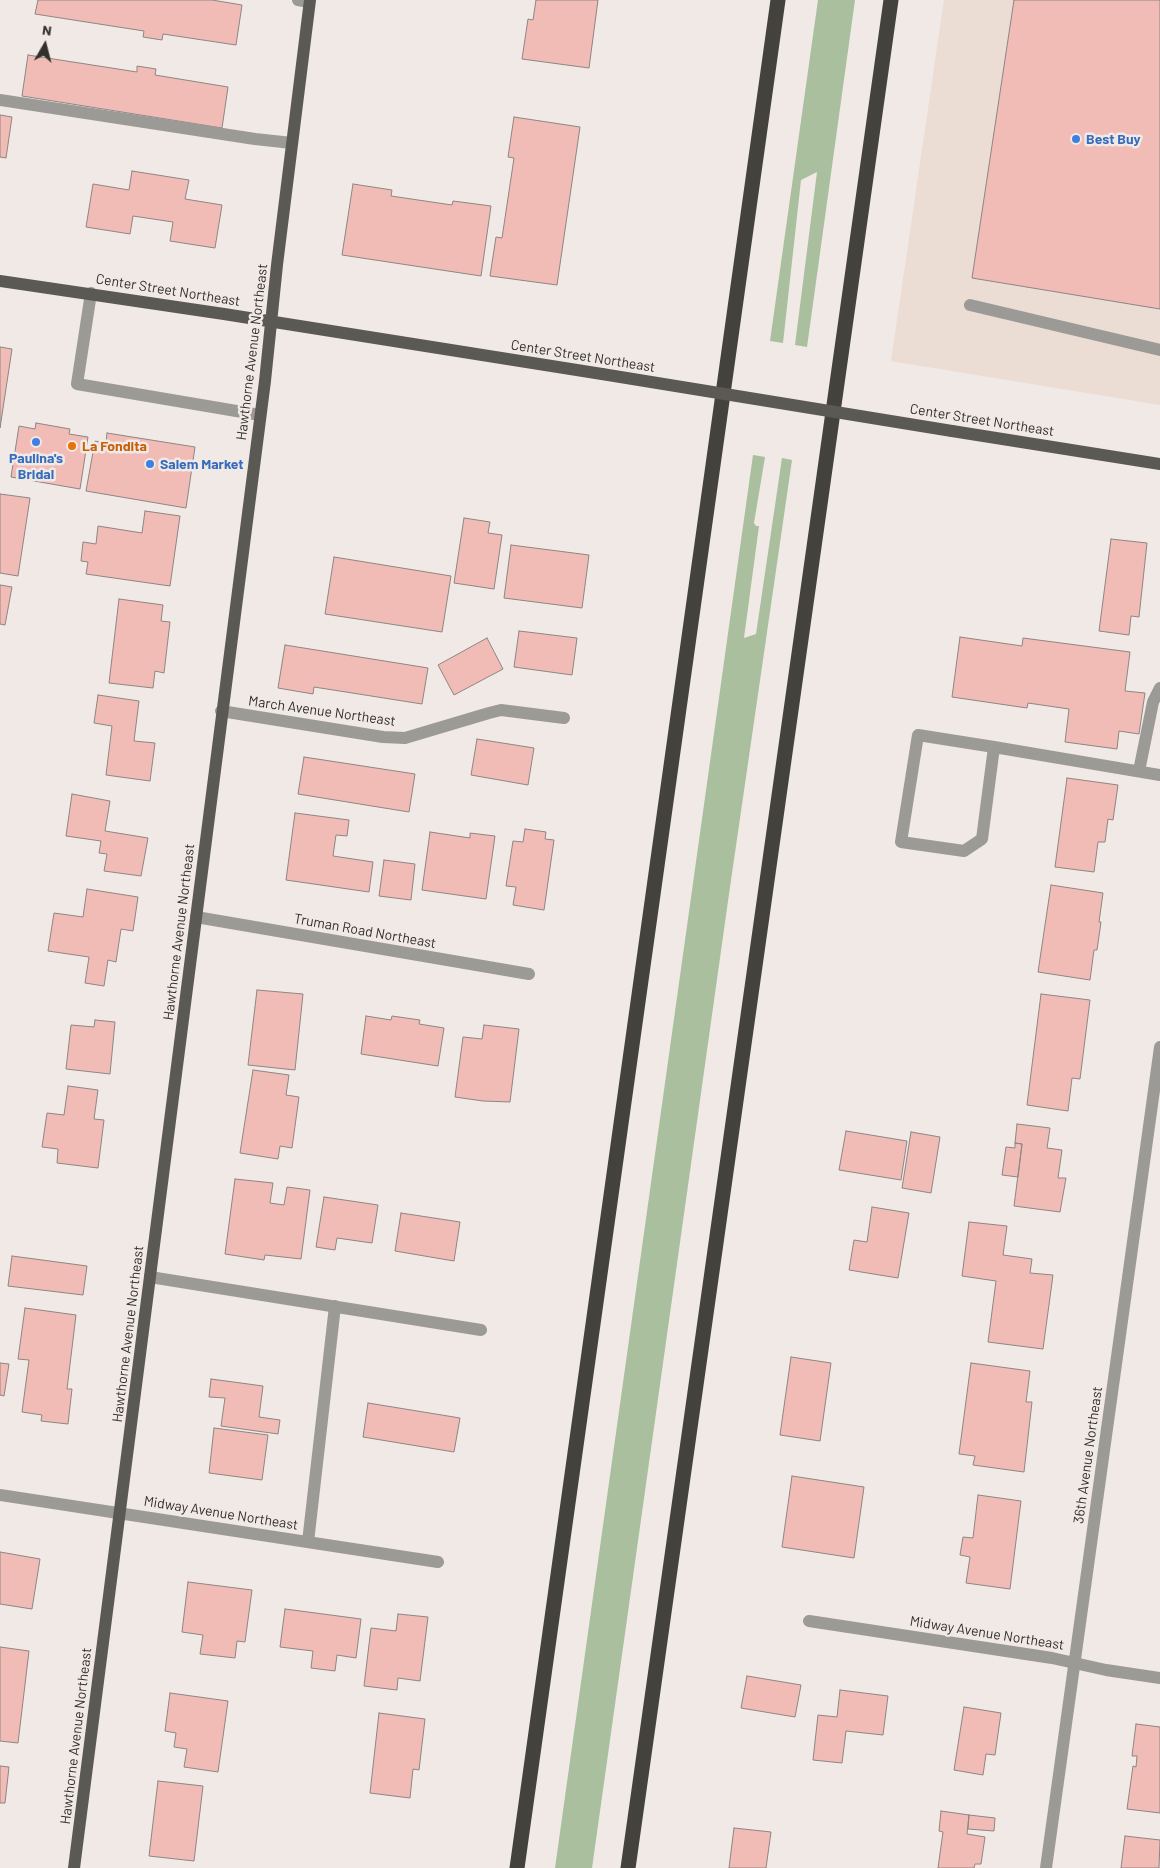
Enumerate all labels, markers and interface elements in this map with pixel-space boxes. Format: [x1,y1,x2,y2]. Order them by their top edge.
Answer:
north arrow [20,20,70,70]
text: N [41,21,53,39]
place label: Best Buy [1086,131,1141,147]
marker: Best Buy [1070,133,1082,145]
street label: Hawthorne Avenue Northeast [233,263,271,441]
street label: Center Street Northeast [95,270,241,310]
street label: Center Street Northeast [510,336,656,376]
street label: Center Street Northeast [909,400,1055,440]
marker: Paulina's Bridal [30,436,42,448]
place label: La Fondita [82,438,147,454]
marker: La Fondita [66,440,78,452]
place label: Paulina's Bridal [9,450,63,482]
place label: Salem Market [160,456,244,472]
marker: Salem Market [144,458,156,470]
street label: March Avenue Northeast [247,692,397,730]
street label: Hawthorne Avenue Northeast [160,843,198,1021]
street label: Truman Road Northeast [293,910,437,952]
street label: Hawthorne Avenue Northeast [109,1245,147,1423]
street label: 36th Avenue Northeast [1070,1385,1106,1525]
street label: Midway Avenue Northeast [143,1492,299,1534]
street label: Midway Avenue Northeast [909,1612,1065,1654]
street label: Hawthorne Avenue Northeast [57,1647,95,1825]

